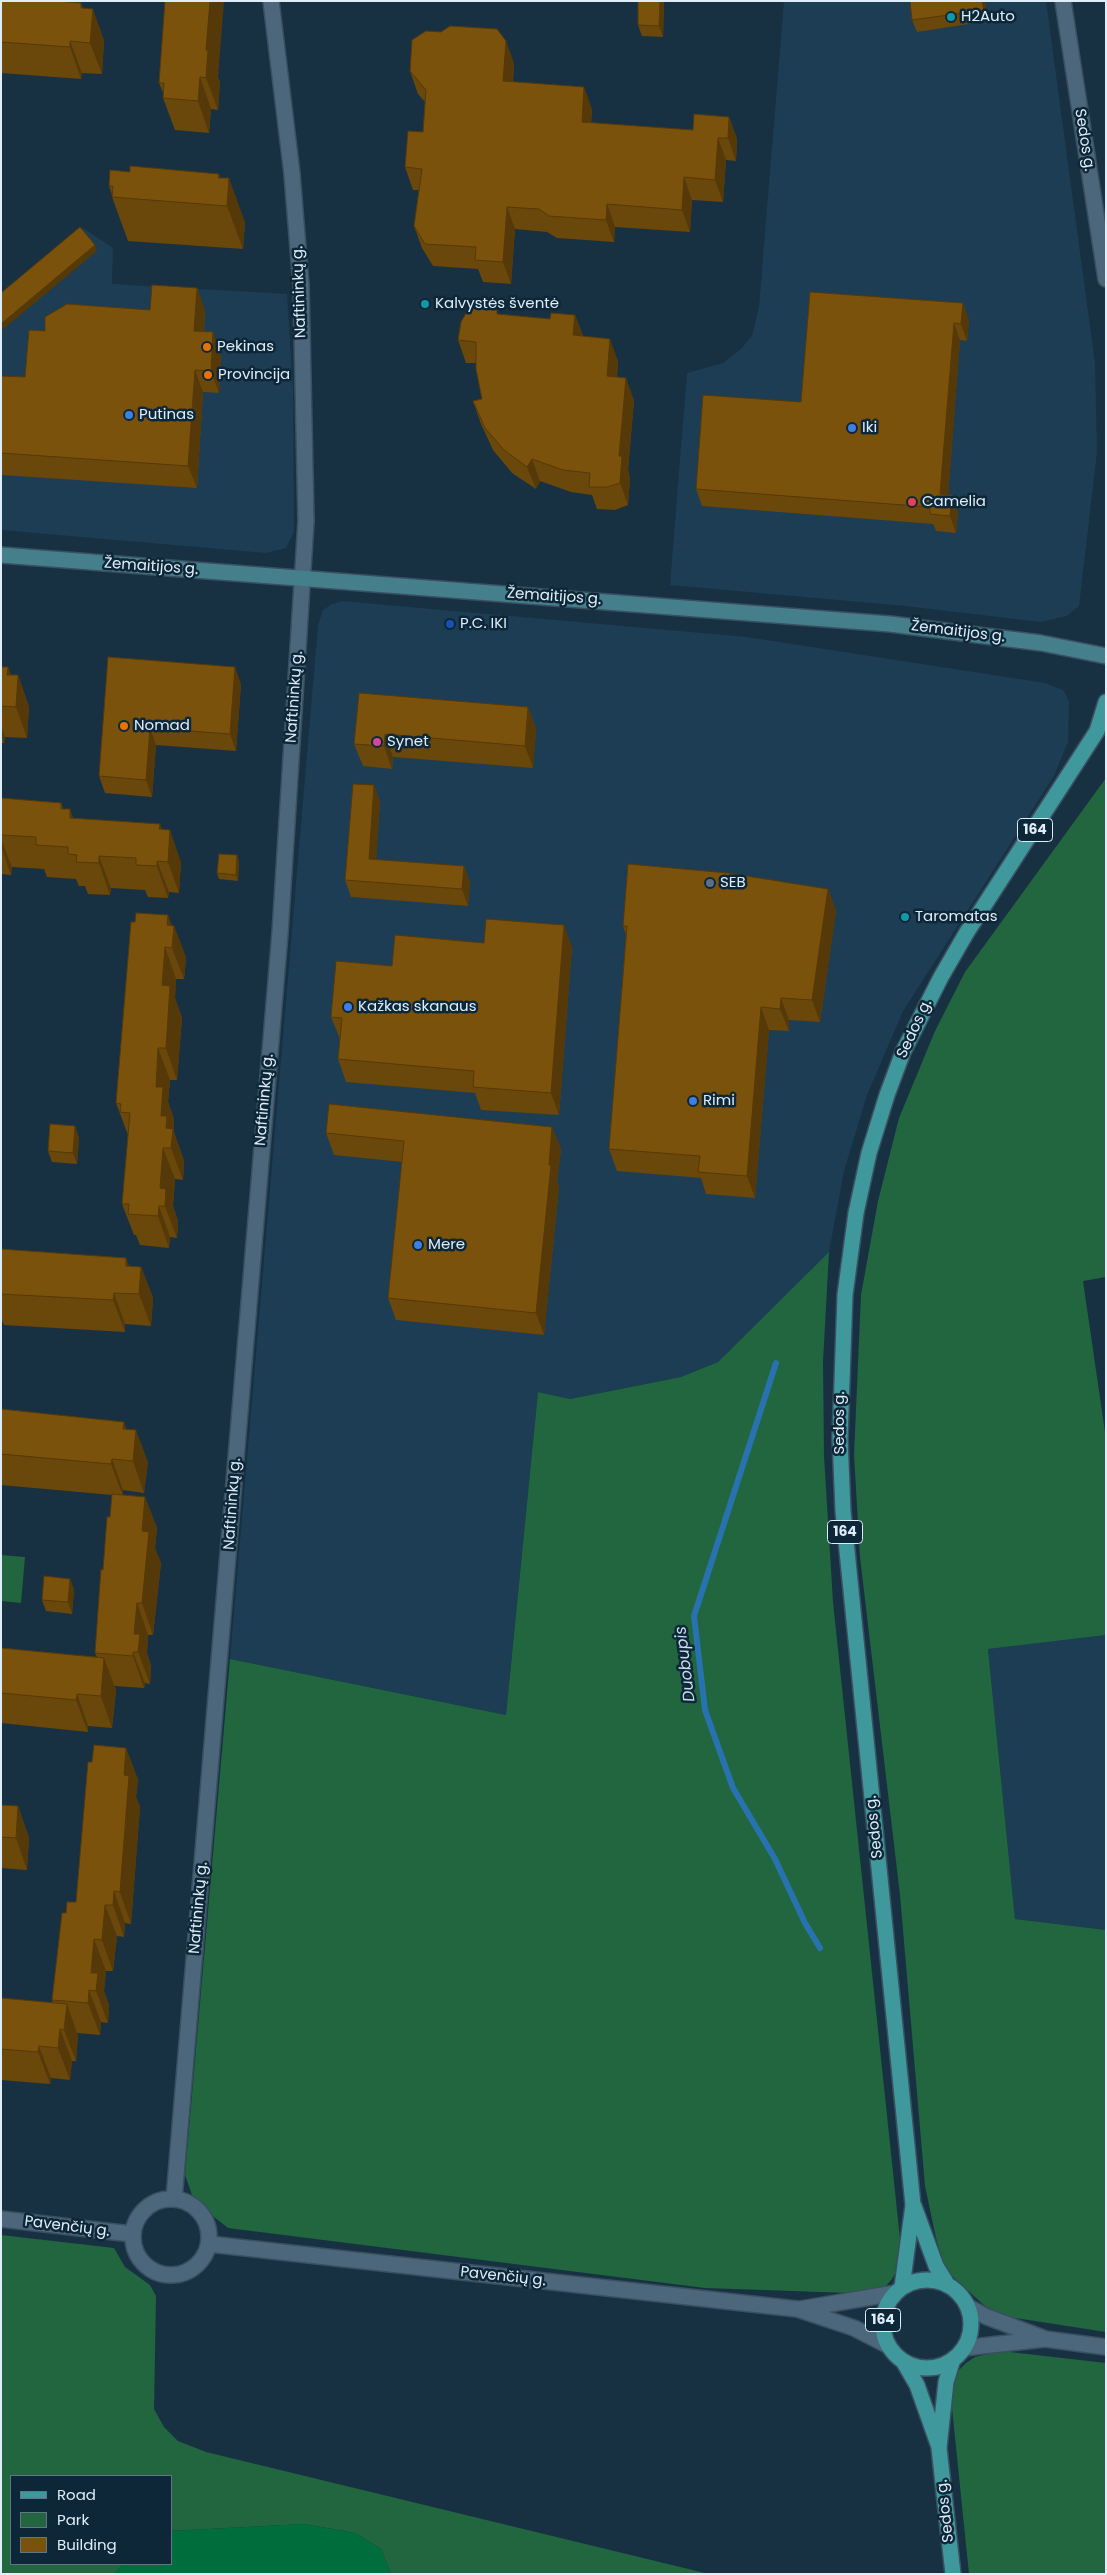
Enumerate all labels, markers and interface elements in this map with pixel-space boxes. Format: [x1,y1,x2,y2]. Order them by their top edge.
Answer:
place label: H2Auto [961,8,1015,26]
marker: H2Auto [945,11,957,23]
street label: Sedos g. [1070,107,1098,173]
street label: Naftininkų g. [289,246,311,338]
place label: Kalvystės šventė [435,295,559,313]
marker: Kalvystės šventė [419,298,431,310]
place label: Pekinas [217,338,274,356]
marker: Pekinas [201,341,213,353]
place label: Provincija [218,366,290,384]
marker: Provincija [202,369,214,381]
place label: Putinas [139,406,194,424]
marker: Putinas [123,409,135,421]
place label: Iki [862,419,877,437]
marker: Iki [846,422,858,434]
place label: Camelia [922,493,986,511]
marker: Camelia [906,496,918,508]
street label: Žemaitijos g. [103,555,199,579]
street label: Žemaitijos g. [506,585,602,609]
place label: P.C. IKI [460,615,507,633]
street label: Žemaitijos g. [910,617,1006,647]
marker: P.C. IKI [444,618,456,630]
street label: Naftininkų g. [283,650,307,744]
place label: Nomad [134,717,190,735]
marker: Nomad [118,720,130,732]
place label: Synet [387,733,429,751]
marker: Synet [371,736,383,748]
road number: 164 [1018,818,1052,842]
place label: SEB [720,874,746,892]
marker: SEB [704,877,716,889]
place label: Taromatas [915,908,997,926]
marker: Taromatas [899,911,911,923]
street label: Sedos g. [894,997,936,1061]
place label: Kažkas skanaus [358,998,477,1016]
marker: Kažkas skanaus [342,1001,354,1013]
street label: Naftininkų g. [252,1053,278,1147]
place label: Rimi [703,1092,735,1110]
marker: Rimi [687,1095,699,1107]
place label: Mere [428,1236,465,1254]
marker: Mere [412,1239,424,1251]
street label: Sedos g. [831,1392,849,1454]
street label: Naftininkų g. [221,1457,245,1551]
road number: 164 [828,1520,862,1544]
water label: Duobupis [672,1625,700,1703]
street label: Sedos g. [863,1795,887,1859]
street label: Naftininkų g. [186,1861,212,1955]
street label: Pavenčių g. [23,2213,111,2241]
street label: Pavenčių g. [459,2264,547,2290]
road number: 164 [866,2308,900,2332]
legend [10,2475,172,2565]
street label: Sedos g. [934,2479,958,2543]
text: Road [57,2484,96,2505]
text: Park [57,2509,89,2530]
text: Building [57,2534,117,2555]

